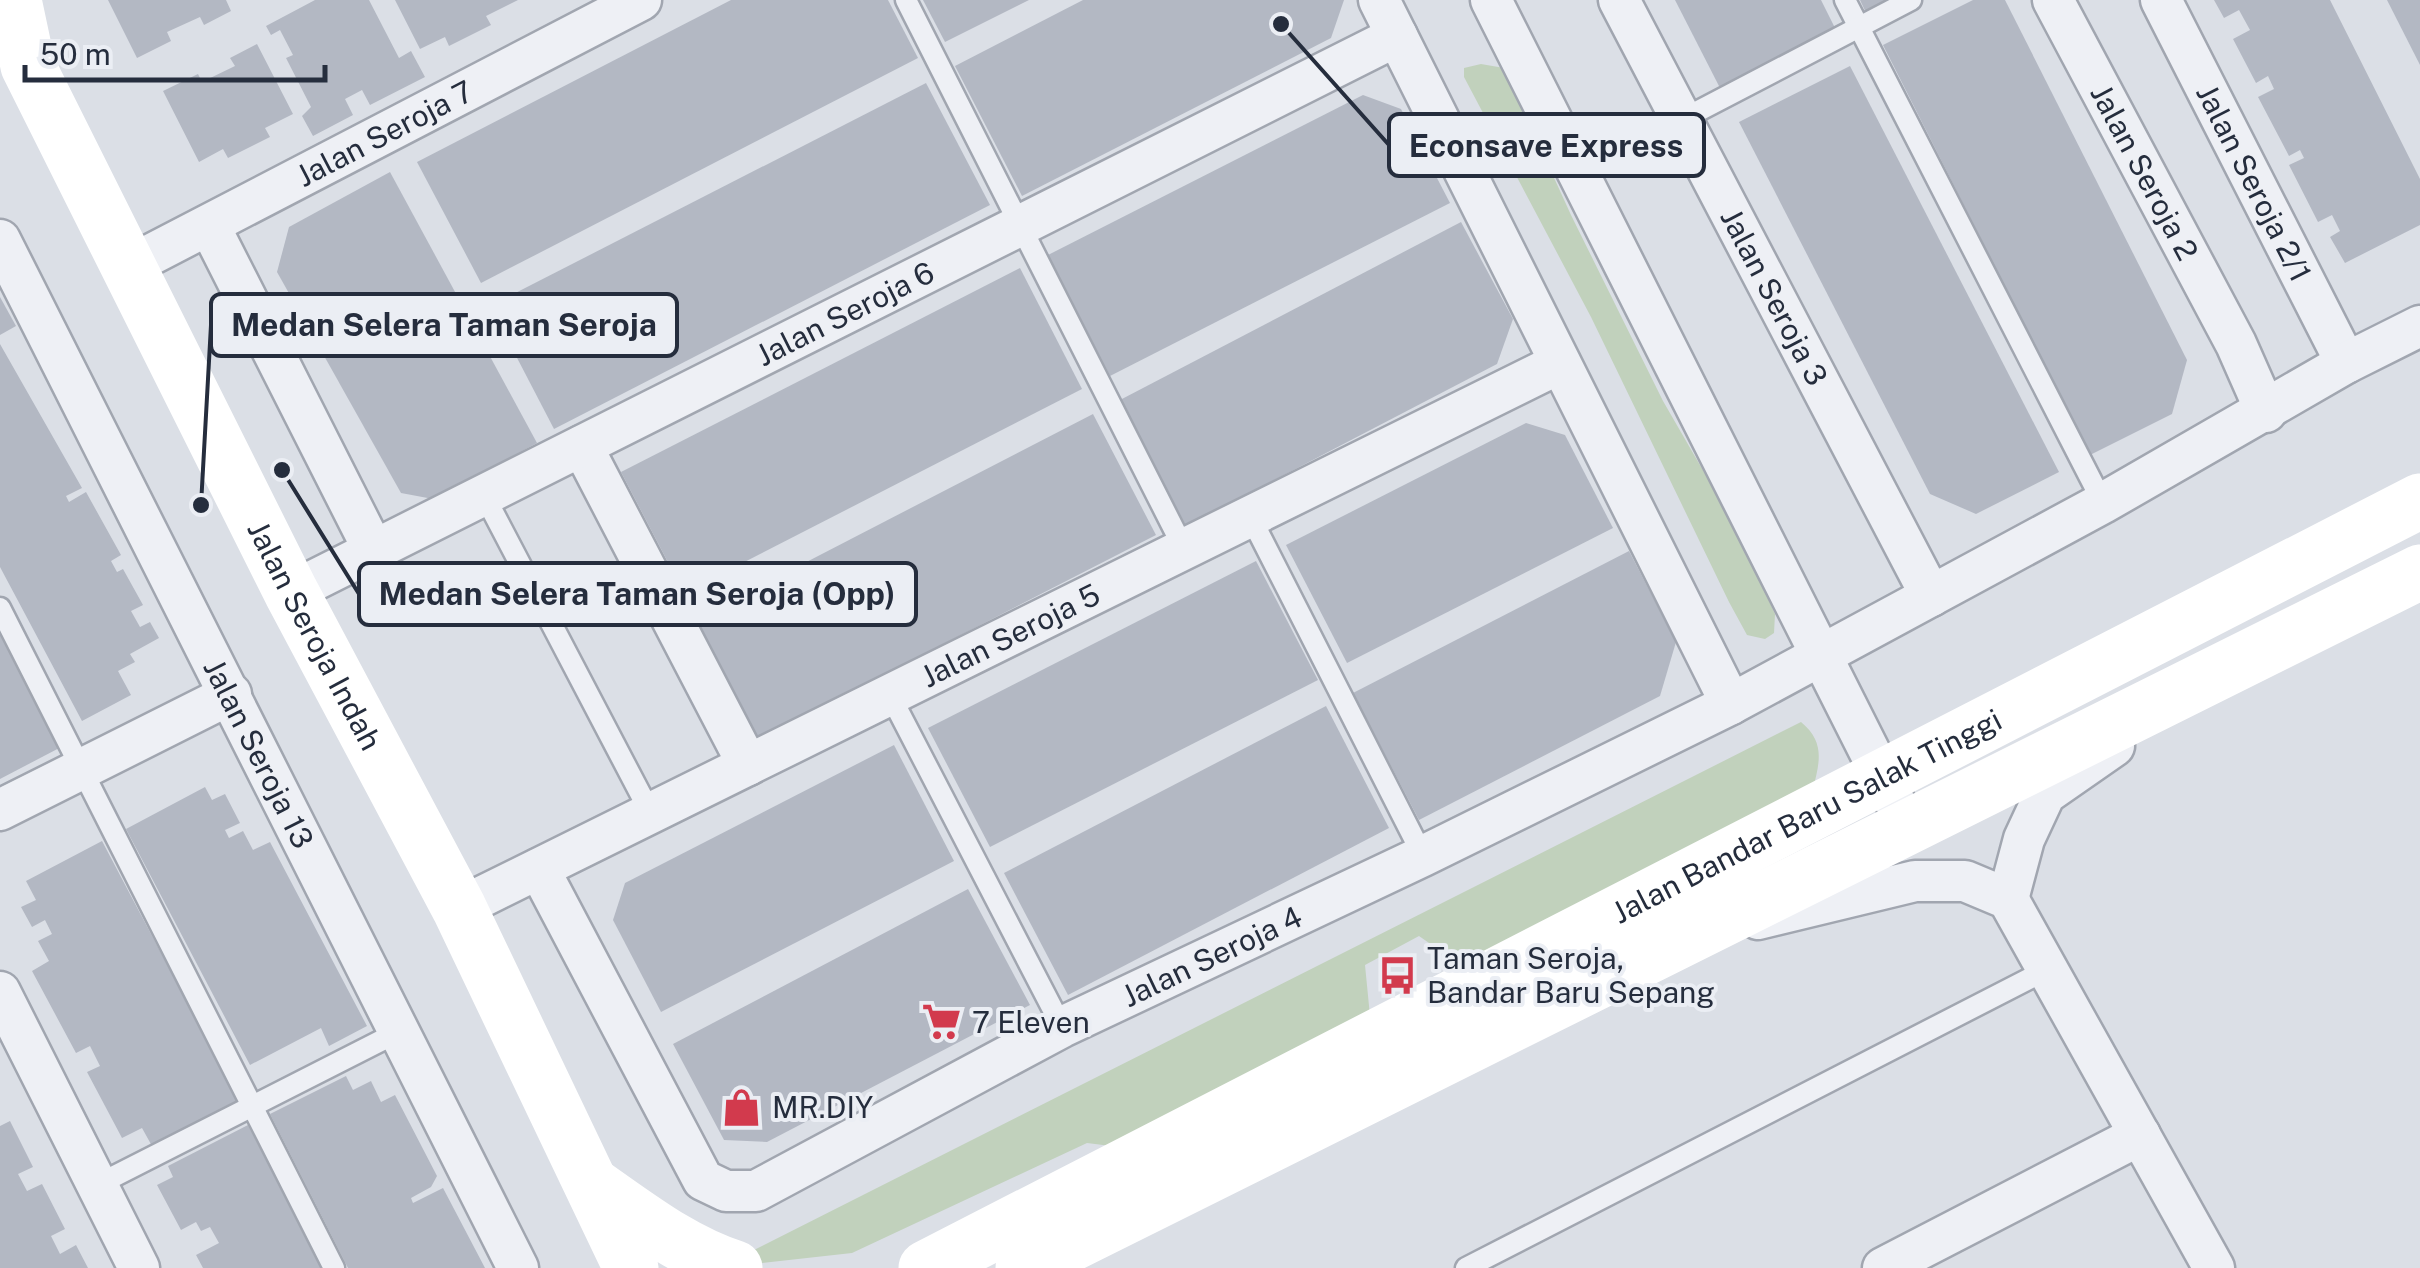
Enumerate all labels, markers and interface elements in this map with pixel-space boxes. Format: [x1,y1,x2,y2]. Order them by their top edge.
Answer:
scale bar [25,20,325,82]
text: 50 m [40,36,111,72]
street label: Jalan Seroja 7 [290,73,479,194]
street label: Jalan Seroja 2 [2083,78,2206,266]
street label: Jalan Seroja 2/1 [2189,78,2319,287]
callout: Econsave Express [1389,114,1704,176]
text: Econsave Express [1409,127,1683,164]
street label: Jalan Seroja 3 [1713,202,1835,391]
street label: Jalan Seroja 6 [750,254,940,373]
callout: Medan Selera Taman Seroja [211,294,677,356]
text: Medan Selera Taman Seroja [231,306,657,343]
street label: Jalan Seroja Indah [240,515,390,756]
callout: Medan Selera Taman Seroja (Opp) [359,563,916,625]
text: Medan Selera Taman Seroja (Opp) [379,575,895,612]
street label: Jalan Seroja 5 [915,576,1106,695]
street label: Jalan Seroja 13 [196,653,321,854]
street label: Jalan Bandar Baru Salak Tinggi [1606,701,2007,931]
street label: Jalan Seroja 4 [1116,898,1307,1014]
place label: Taman Seroja, Bandar Baru Sepang [1427,940,1715,1010]
bus stop icon: Taman Seroja, Bandar Baru Sepang [1376,954,1418,996]
supermarket icon: 7 Eleven [921,1001,963,1043]
place label: 7 Eleven [972,1004,1090,1040]
shop icon: MR.DIY [721,1086,763,1128]
place label: MR.DIY [772,1089,873,1125]

